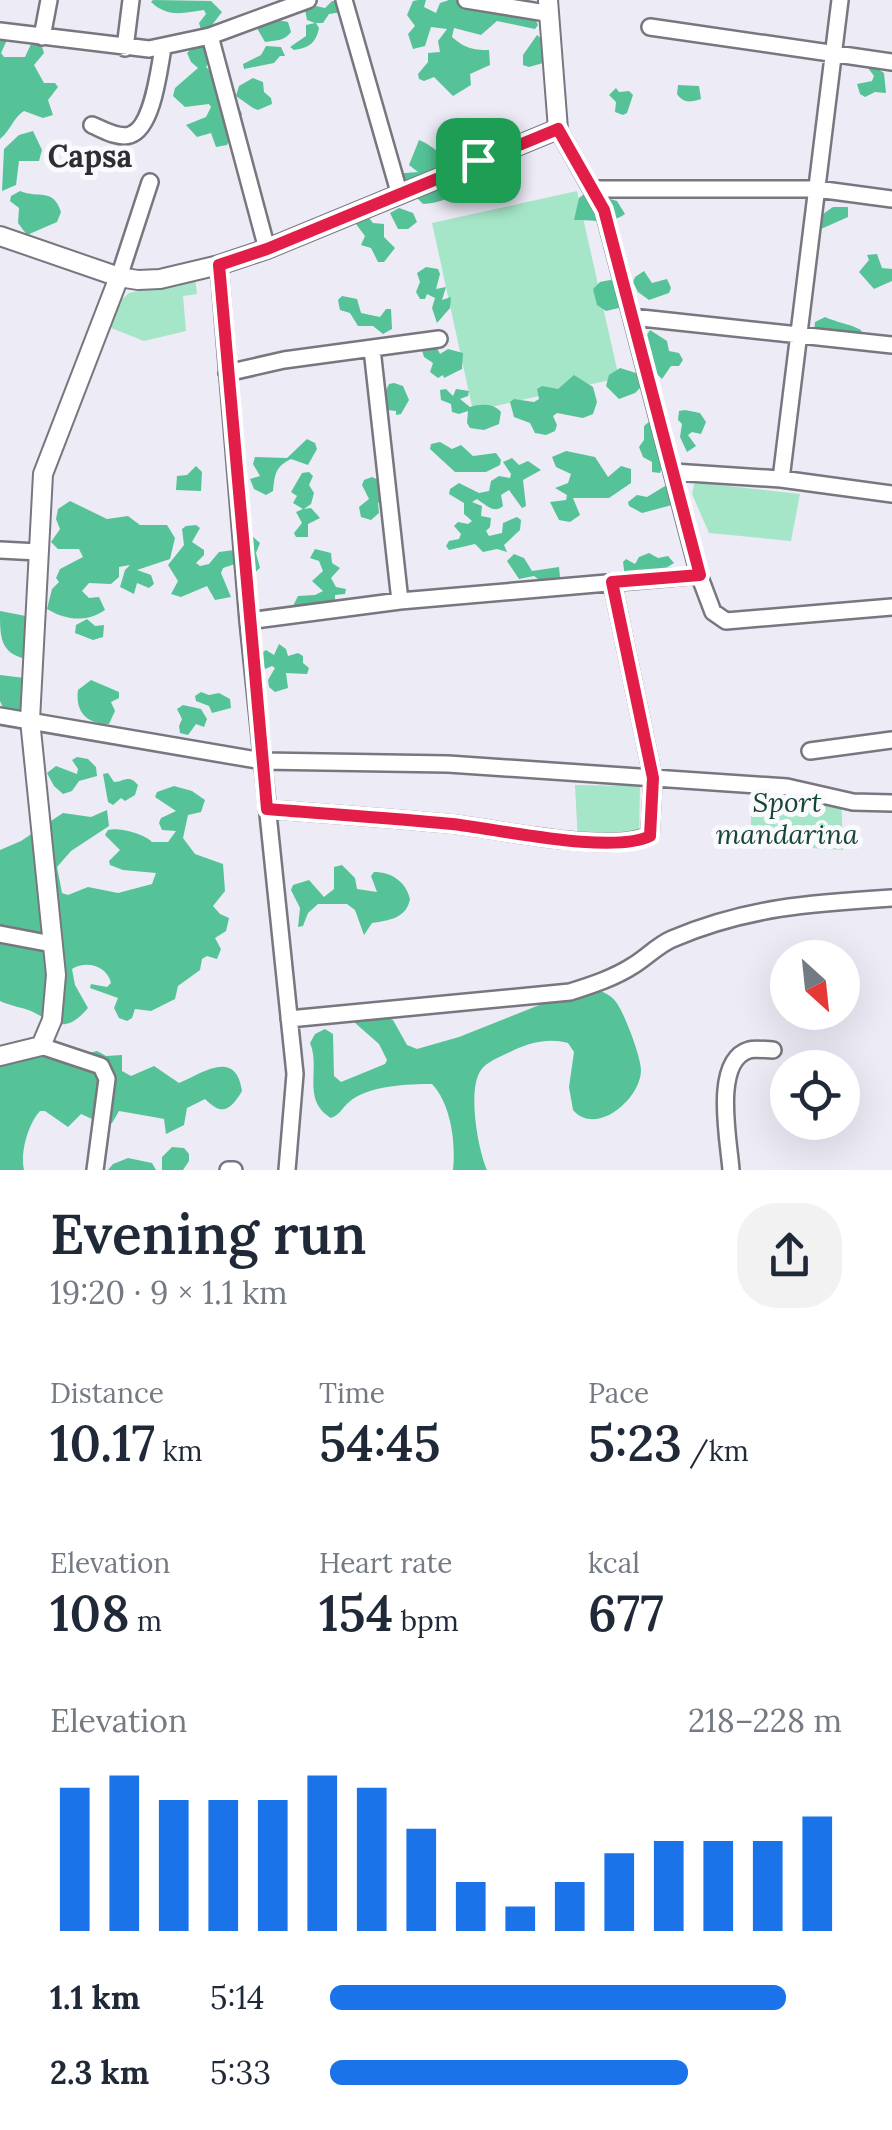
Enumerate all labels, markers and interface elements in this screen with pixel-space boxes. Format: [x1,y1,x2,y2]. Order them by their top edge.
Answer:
pin [436,118,521,203]
icon: arrive [451,133,506,188]
district label: Capsa [48,137,133,175]
park label: Sport mandarina [716,784,859,852]
north arrow [770,940,860,1030]
map controls [770,940,860,1140]
button: locate [770,1050,860,1140]
text: Evening run [50,1199,367,1269]
button: share [737,1203,842,1308]
text: 19:20 · 9 × 1.1 km [50,1272,288,1313]
text: Distance [50,1375,164,1411]
text: Time [319,1375,385,1411]
text: Pace [588,1375,649,1411]
text: 10.17 [50,1411,155,1475]
text: 54:45 [319,1411,441,1475]
text: 5:23 [588,1411,682,1475]
text: km [155,1433,203,1469]
text: /km [682,1433,749,1469]
text: Elevation [50,1545,170,1581]
text: Heart rate [319,1545,453,1581]
text: kcal [588,1545,640,1581]
text: 108 [50,1581,130,1645]
text: 154 [319,1581,393,1645]
text: 677 [588,1581,664,1645]
text: m [130,1603,162,1639]
text: bpm [393,1603,459,1639]
text: Elevation [50,1700,187,1741]
text: 218–228 m [688,1700,842,1741]
text: 1.1 km [50,1977,140,2018]
text: 5:14 [210,1977,264,2018]
text: 2.3 km [50,2052,149,2093]
text: 5:33 [210,2052,271,2093]

